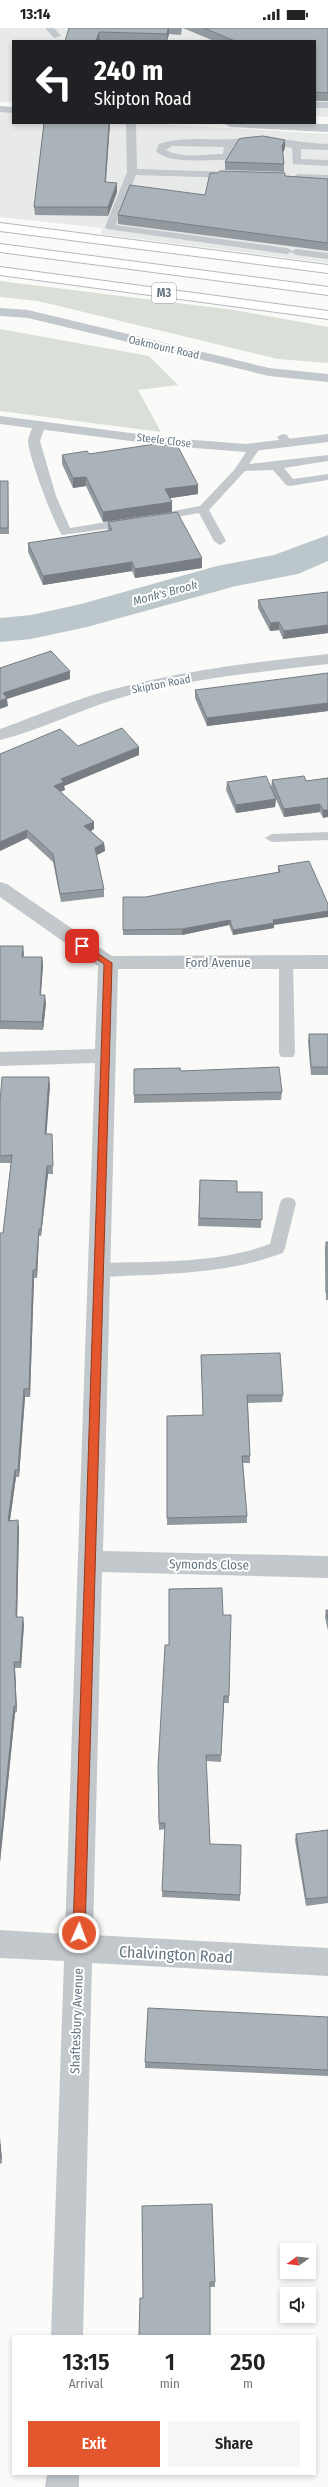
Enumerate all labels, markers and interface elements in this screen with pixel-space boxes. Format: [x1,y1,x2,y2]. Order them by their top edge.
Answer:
text: 13:14 [20,5,50,23]
text: 240 m [94,54,163,87]
icon: left [28,56,80,108]
text: Skipton Road [94,88,192,110]
road number: M3 [152,283,176,303]
street label: Oakmount Road [127,333,200,362]
street label: Steele Close [136,431,192,450]
water label: Monk's Brook [131,578,199,608]
street label: Skipton Road [131,672,192,697]
pin [65,929,99,963]
icon: arrive [71,935,93,957]
street label: Ford Avenue [185,955,251,970]
street label: Symonds Close [169,1556,249,1573]
position arrow [58,1912,100,1954]
street label: Chalvington Road [119,1942,233,1967]
street label: Shaftesbury Avenue [67,1968,86,2074]
north arrow [280,2243,316,2279]
map controls [280,2243,316,2323]
button: sound [280,2287,316,2323]
text: 13:15 [62,2348,110,2376]
text: 1 [165,2348,175,2376]
text: 250 [230,2348,266,2376]
text: Arrival [69,2376,103,2391]
text: min [160,2376,180,2391]
text: m [243,2376,253,2391]
button: Exit [28,2421,160,2467]
button: Share [168,2421,300,2467]

